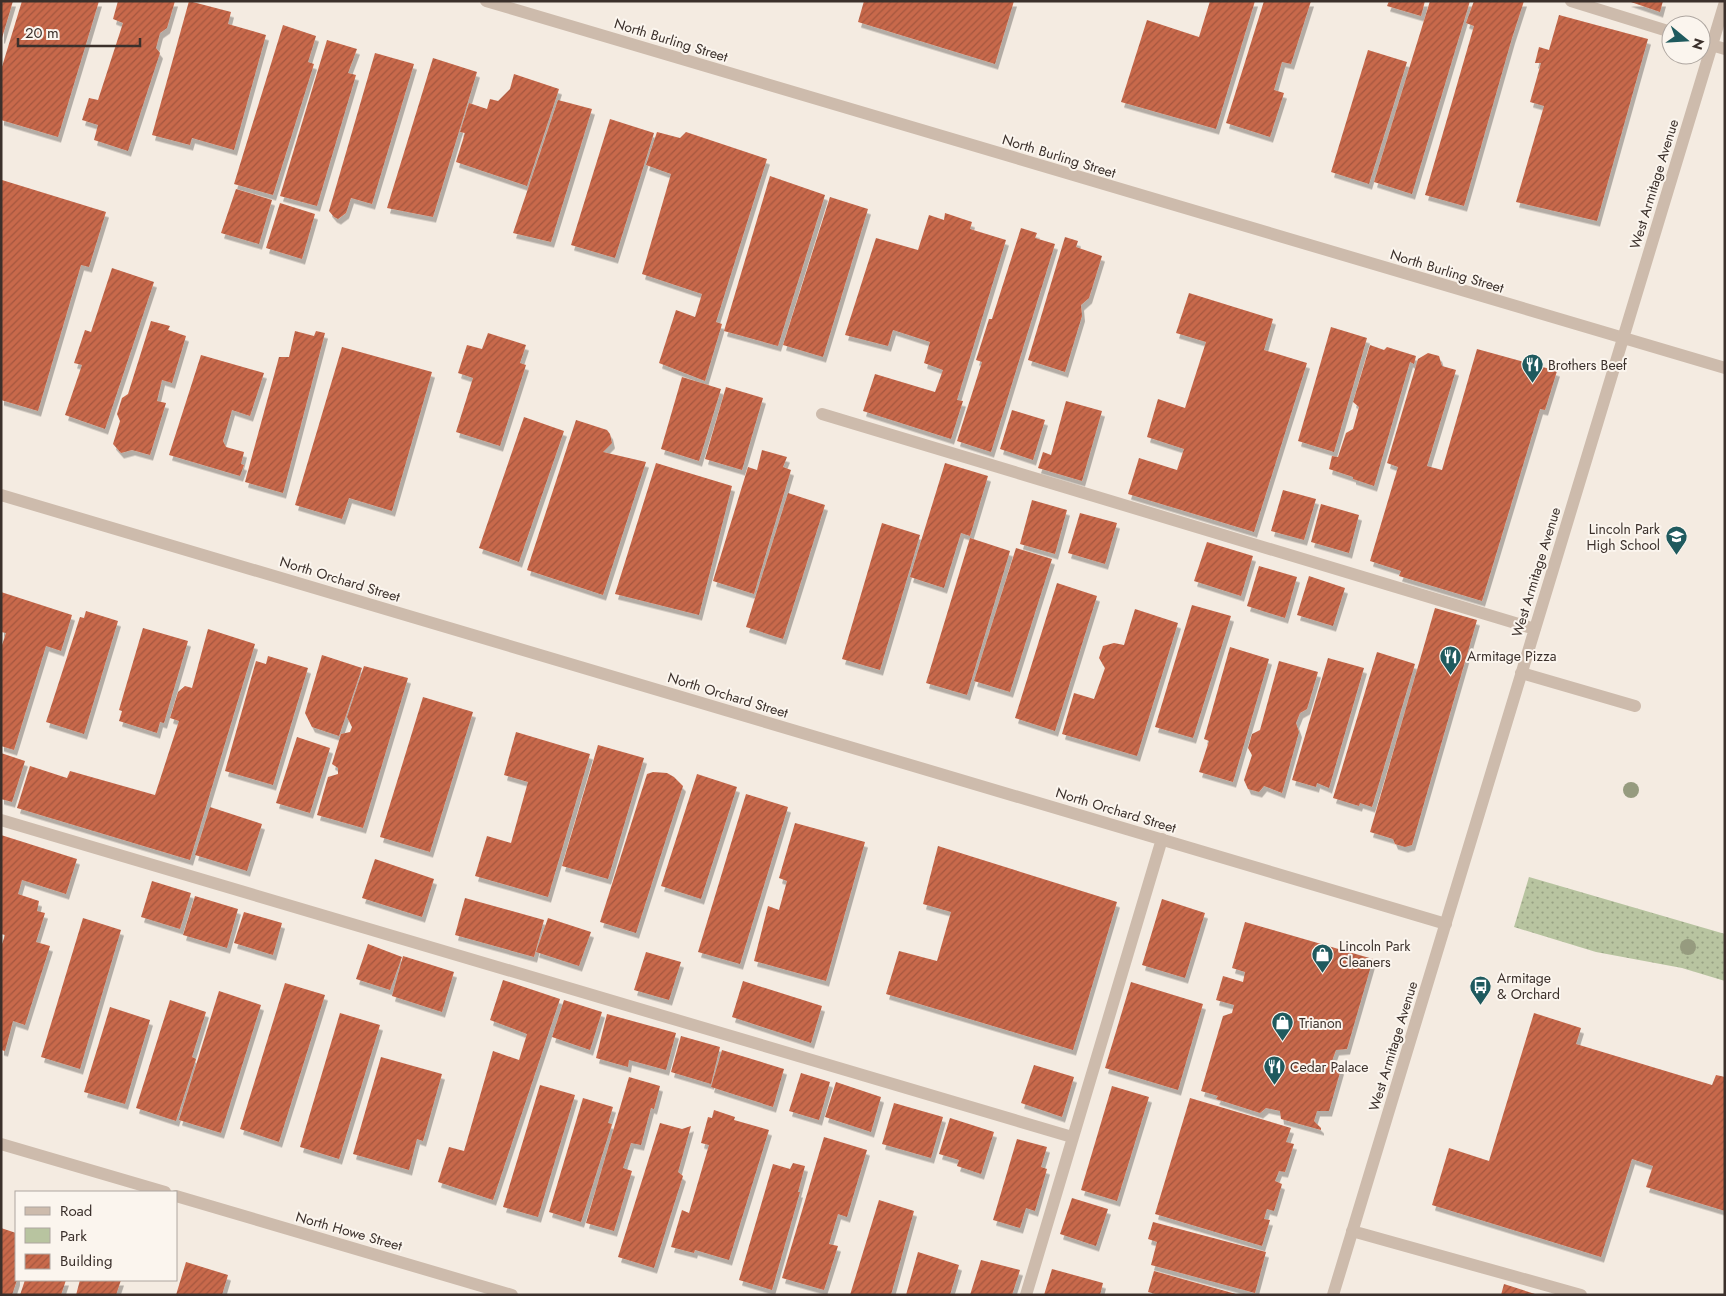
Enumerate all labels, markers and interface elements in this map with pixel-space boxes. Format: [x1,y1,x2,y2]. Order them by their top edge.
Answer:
street label: North Burling Street [612,13,731,67]
scale bar [18,15,140,47]
north arrow [1661,15,1711,65]
text: 20 m [25,22,59,44]
text: N [1687,36,1710,52]
street label: West Armitage Avenue [1625,117,1683,251]
street label: North Burling Street [1000,129,1119,183]
street label: North Burling Street [1388,244,1507,298]
restaurant icon: Brothers Beef [1520,353,1544,384]
place label: Brothers Beef [1548,355,1628,375]
street label: West Armitage Avenue [1507,505,1565,639]
place label: Lincoln Park High School [1587,519,1661,555]
school or university icon: Lincoln Park High School [1664,525,1688,556]
street label: North Orchard Street [277,551,403,607]
restaurant icon: Armitage Pizza [1439,644,1463,675]
place label: Armitage Pizza [1467,646,1556,666]
street label: North Orchard Street [665,667,791,723]
street label: North Orchard Street [1053,782,1179,838]
place label: Lincoln Park Cleaners [1339,936,1411,972]
shop icon: Lincoln Park Cleaners [1311,942,1335,973]
place label: Armitage & Orchard [1497,968,1560,1004]
bus stop icon: Armitage & Orchard [1469,974,1493,1005]
street label: West Armitage Avenue [1364,979,1422,1113]
shop icon: Trianon [1271,1011,1295,1042]
place label: Trianon [1299,1013,1342,1033]
restaurant icon: Cedar Palace [1262,1055,1286,1086]
place label: Cedar Palace [1290,1057,1368,1077]
legend [15,1191,178,1281]
text: Road [60,1200,92,1222]
street label: North Howe Street [293,1206,405,1256]
text: Park [60,1225,87,1247]
text: Building [60,1250,112,1272]

